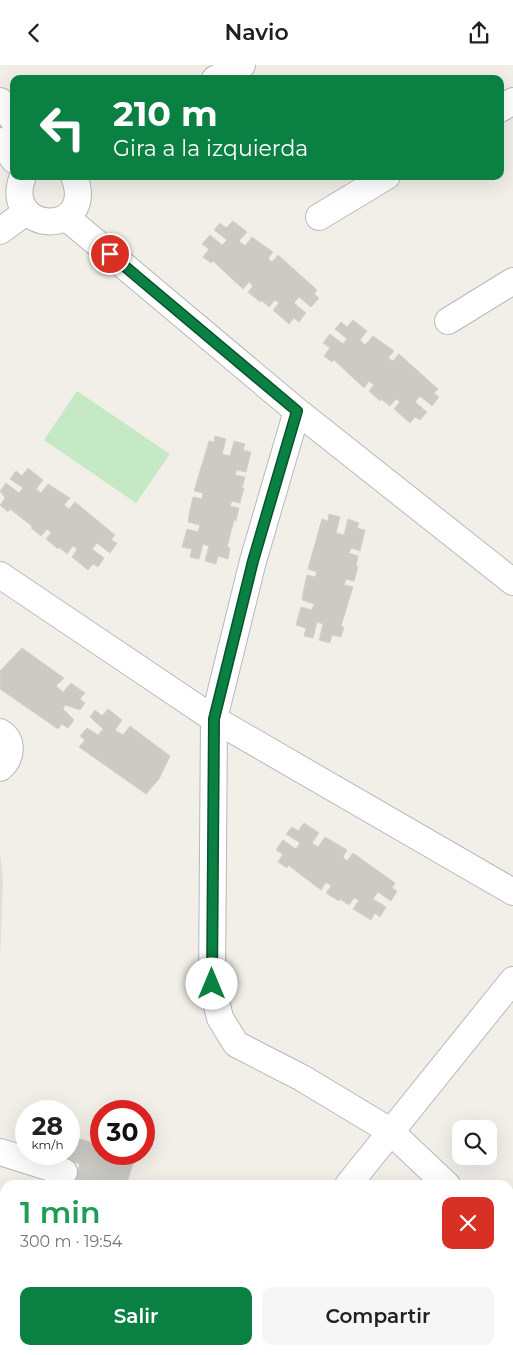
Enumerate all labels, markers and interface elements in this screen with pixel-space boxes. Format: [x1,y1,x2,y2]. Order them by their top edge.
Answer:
icon: back [20,19,48,47]
text: Navio [224,19,289,46]
icon: share [465,19,493,47]
text: 210 m [113,92,218,135]
icon: left [30,95,95,160]
text: Gira a la izquierda [113,135,308,162]
pin [89,233,131,275]
icon: arrive [96,240,124,268]
position arrow [185,957,237,1009]
speed limit sign: 30 [90,1100,155,1165]
text: 28 [32,1111,63,1141]
map controls [452,1120,497,1165]
button: search [452,1120,497,1165]
text: km/h [31,1137,64,1152]
text: 1 min [20,1194,101,1231]
button: close [442,1197,494,1249]
text: 300 m · 19:54 [20,1232,122,1251]
button: Salir [20,1287,252,1345]
button: Compartir [262,1287,494,1345]

